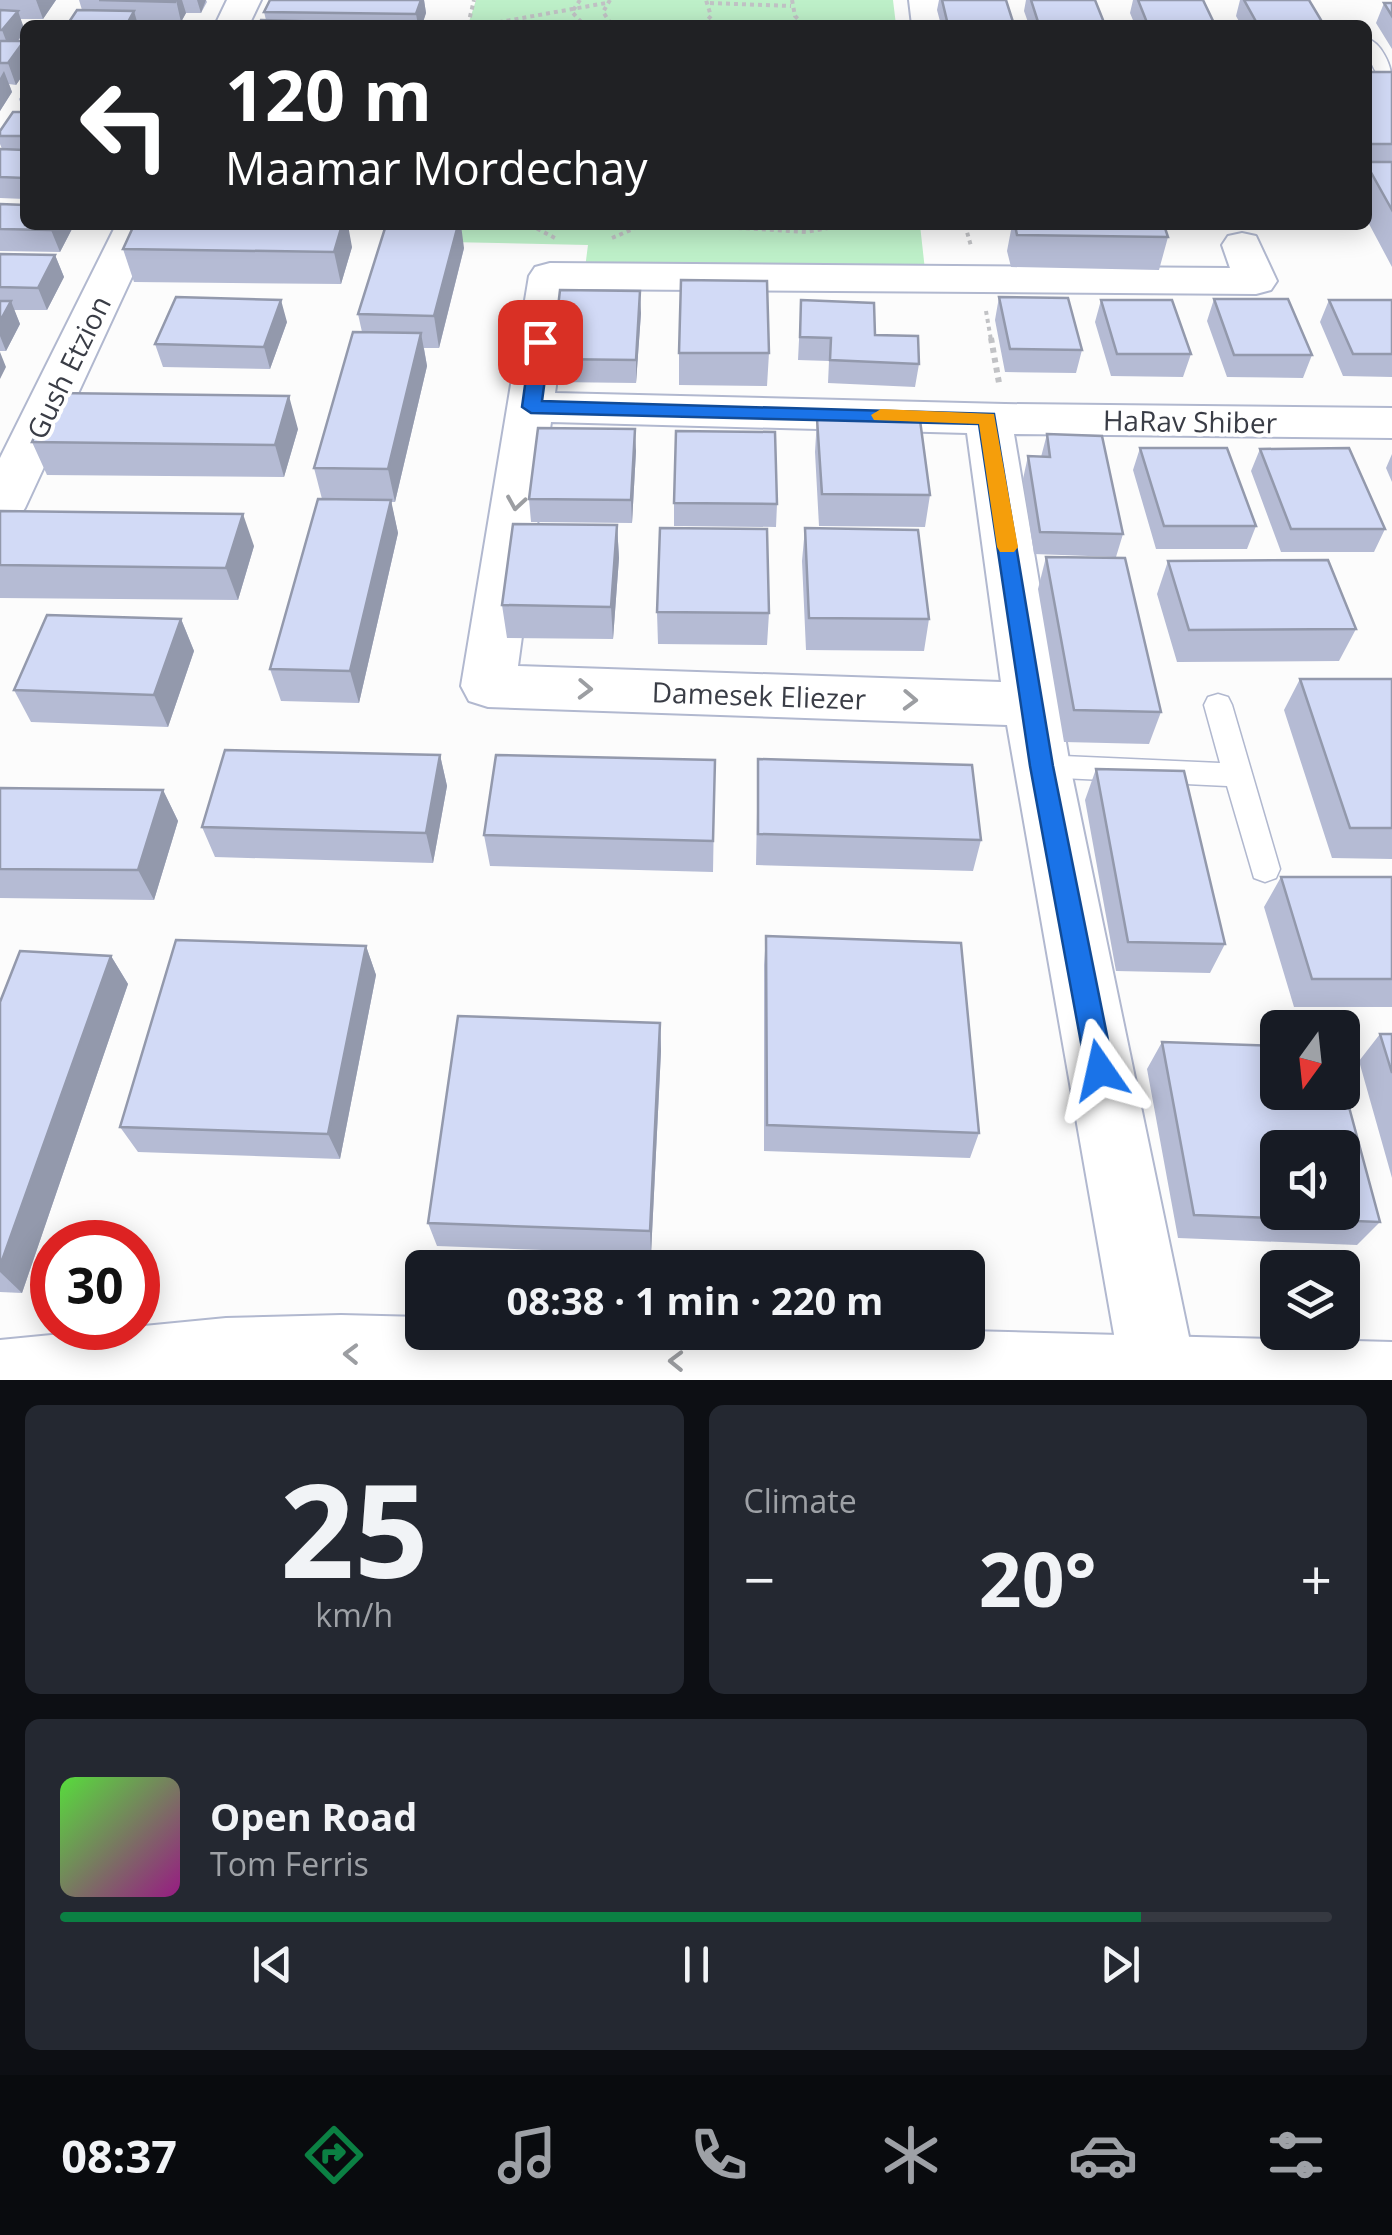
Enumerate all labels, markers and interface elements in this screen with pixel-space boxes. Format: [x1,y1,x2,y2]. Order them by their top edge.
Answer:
text: 120 m [225,46,432,142]
icon: left [60,60,190,190]
text: Maamar Mordechay [225,137,648,198]
street label: Gush Etzion [17,289,119,445]
pin [498,300,583,385]
icon: arrive [513,315,568,370]
street label: HaRav Shiber [1103,400,1278,442]
one-way arrow [506,495,527,512]
street label: Damesek Eliezer [651,672,867,718]
one-way arrow [578,679,594,700]
one-way arrow [902,689,918,710]
north arrow [1260,1010,1360,1110]
map controls [1260,1010,1360,1350]
position arrow [1048,1018,1152,1122]
button: sound [1260,1130,1360,1230]
speed limit sign: 30 [30,1220,160,1350]
button: layers [1260,1250,1360,1350]
text: 08:38 · 1 min · 220 m [507,1274,883,1326]
one-way arrow [342,1343,358,1365]
one-way arrow [667,1351,683,1372]
text: 25 [280,1439,429,1616]
text: Climate [744,1479,857,1522]
text: 20° [979,1527,1097,1629]
text: − [744,1541,775,1616]
text: + [1301,1541,1332,1616]
text: km/h [315,1593,393,1636]
text: Open Road [210,1790,417,1842]
text: Tom Ferris [210,1842,369,1885]
icon: previous [245,1937,300,1992]
icon: pause [669,1937,724,1992]
icon: next [1093,1937,1148,1992]
icon: directions [299,2120,369,2190]
icon: music [492,2120,562,2190]
icon: phone [684,2120,754,2190]
icon: climate [876,2120,946,2190]
icon: car [1068,2120,1138,2190]
icon: filters [1261,2120,1331,2190]
text: 08:37 [61,2125,177,2186]

